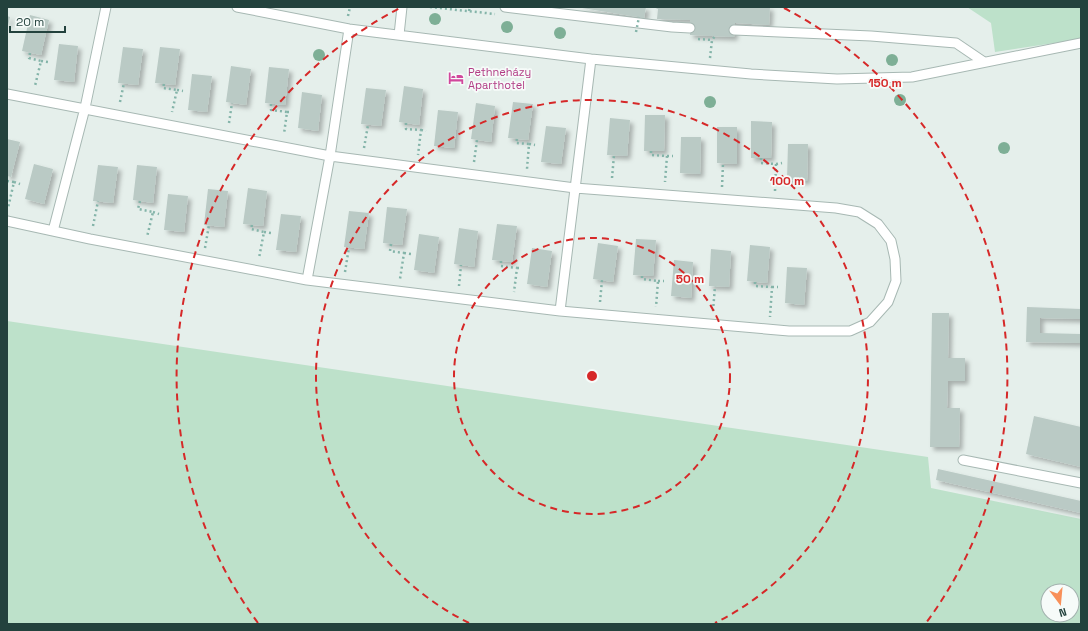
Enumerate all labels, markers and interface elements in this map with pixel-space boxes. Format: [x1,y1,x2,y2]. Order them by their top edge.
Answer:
scale bar [10,8,65,34]
text: 20 m [16,14,44,30]
place label: Pethneházy Aparthotel [468,65,531,92]
hotel icon: Pethneházy Aparthotel [447,69,465,87]
text: 150 m [868,75,902,91]
text: 100 m [770,173,804,189]
text: 50 m [676,271,704,287]
centre of rings [585,369,599,383]
north arrow [1040,583,1080,623]
text: N [1057,605,1068,620]

